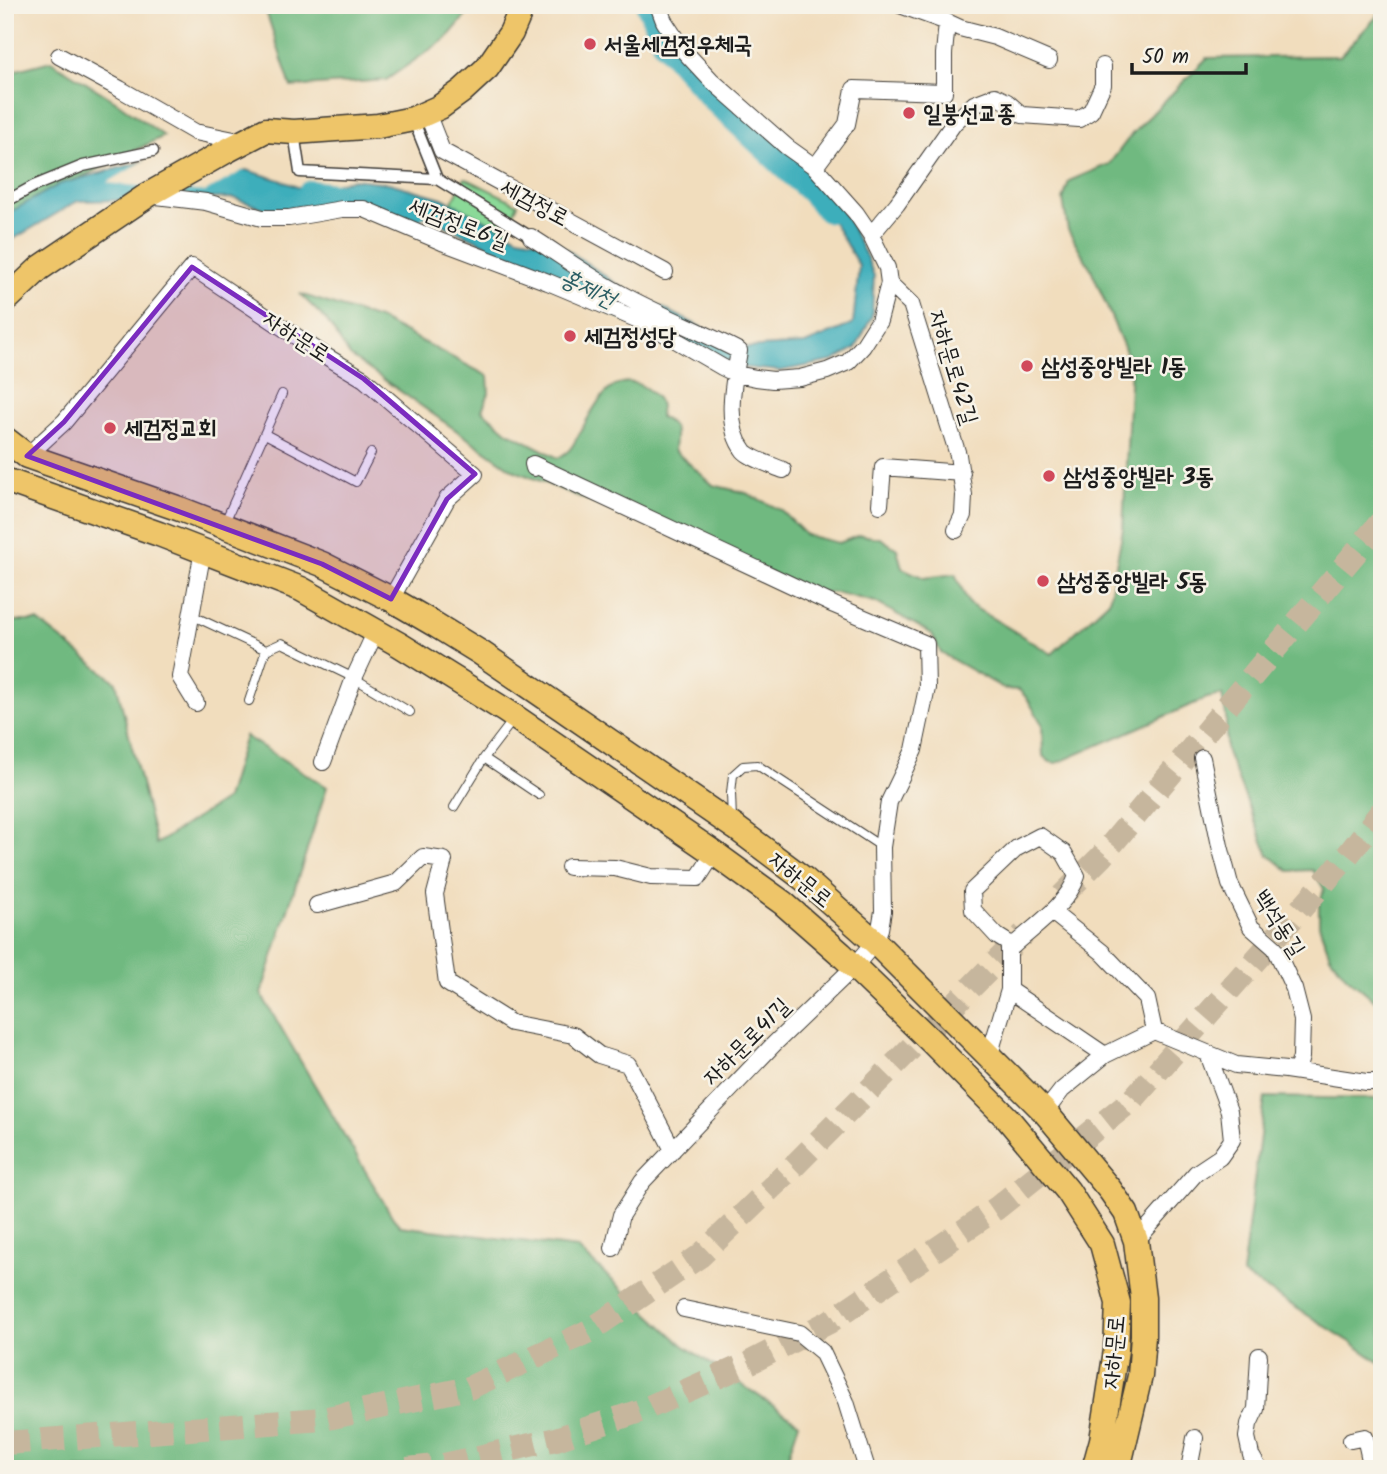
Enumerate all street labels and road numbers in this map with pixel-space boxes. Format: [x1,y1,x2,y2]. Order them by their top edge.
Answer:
street label: 세검정로 [493,170,575,237]
street label: 세검정로6길 [403,189,514,261]
street label: 자하문로 [255,302,337,373]
street label: 자하문로42길 [918,306,987,430]
street label: 자하문로 [760,843,840,918]
street label: 백석동길 [1243,883,1314,965]
street label: 자하문로41길 [695,990,800,1095]
street label: 자하문로 [1094,1314,1136,1391]

